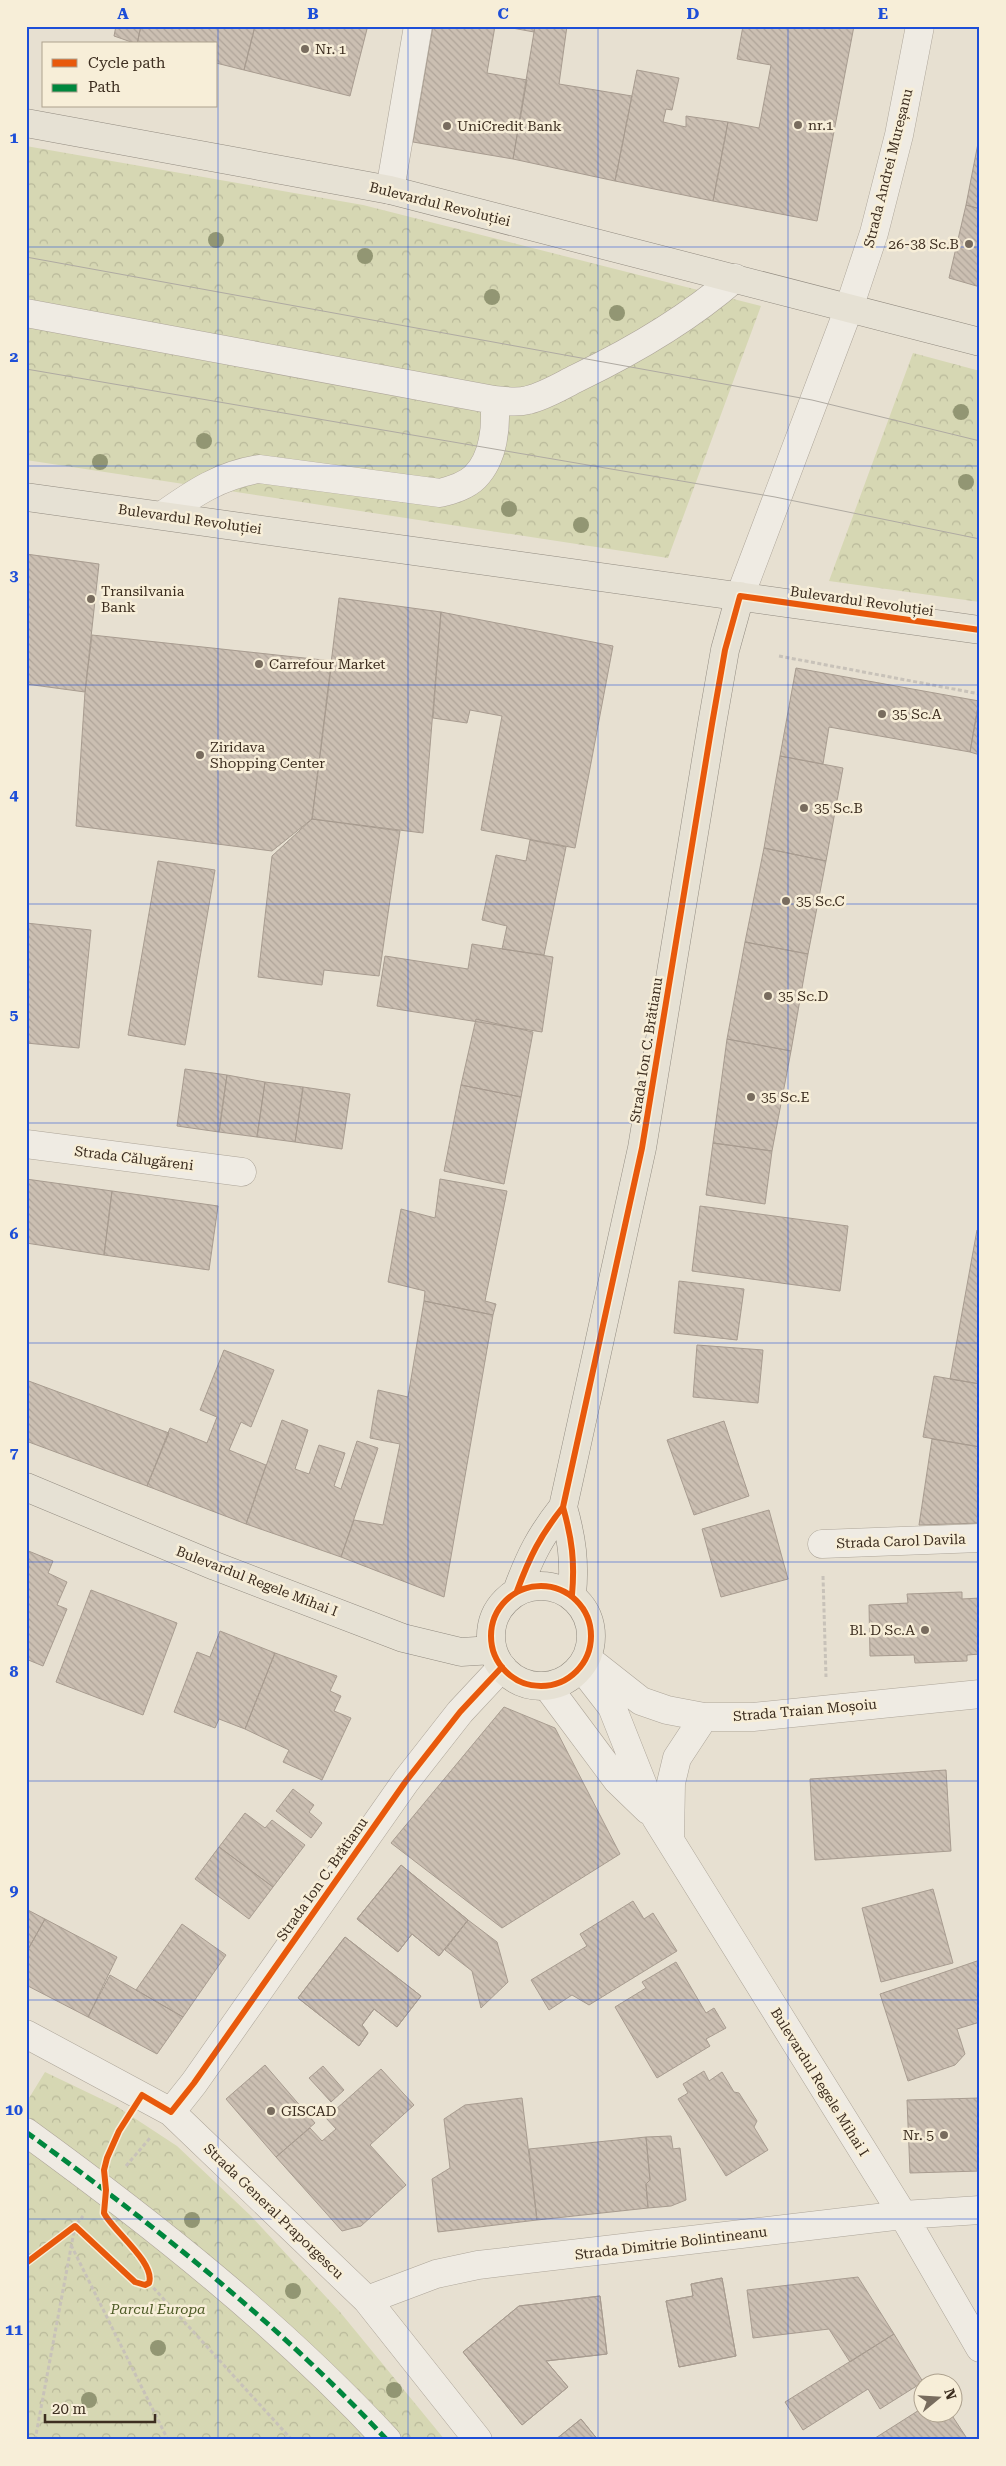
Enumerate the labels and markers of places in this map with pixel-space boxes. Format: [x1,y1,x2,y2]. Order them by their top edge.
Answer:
place label: Nr. 1 [315,41,347,57]
marker: Nr. 1 [299,43,311,55]
place label: nr.1 [808,117,834,133]
place label: UniCredit Bank [457,118,562,134]
marker: nr.1 [792,119,804,131]
marker: UniCredit Bank [441,120,453,132]
place label: 26-38 Sc.B [888,236,959,252]
marker: 26-38 Sc.B [963,238,975,250]
place label: Transilvania Bank [101,583,185,615]
marker: Transilvania Bank [85,593,97,605]
place label: Carrefour Market [269,656,386,672]
marker: Carrefour Market [253,658,265,670]
place label: 35 Sc.A [892,706,942,722]
marker: 35 Sc.A [876,708,888,720]
place label: Ziridava Shopping Center [210,739,325,771]
marker: Ziridava Shopping Center [194,749,206,761]
place label: 35 Sc.B [814,800,863,816]
marker: 35 Sc.B [798,802,810,814]
place label: 35 Sc.C [796,893,845,909]
marker: 35 Sc.C [780,895,792,907]
place label: 35 Sc.D [778,988,828,1004]
marker: 35 Sc.D [762,990,774,1002]
place label: 35 Sc.E [761,1089,809,1105]
marker: 35 Sc.E [745,1091,757,1103]
place label: Bl. D Sc.A [849,1622,915,1638]
marker: Bl. D Sc.A [919,1624,931,1636]
place label: GISCAD [281,2103,336,2119]
marker: GISCAD [265,2105,277,2117]
place label: Nr. 5 [903,2127,934,2143]
marker: Nr. 5 [938,2129,950,2141]

